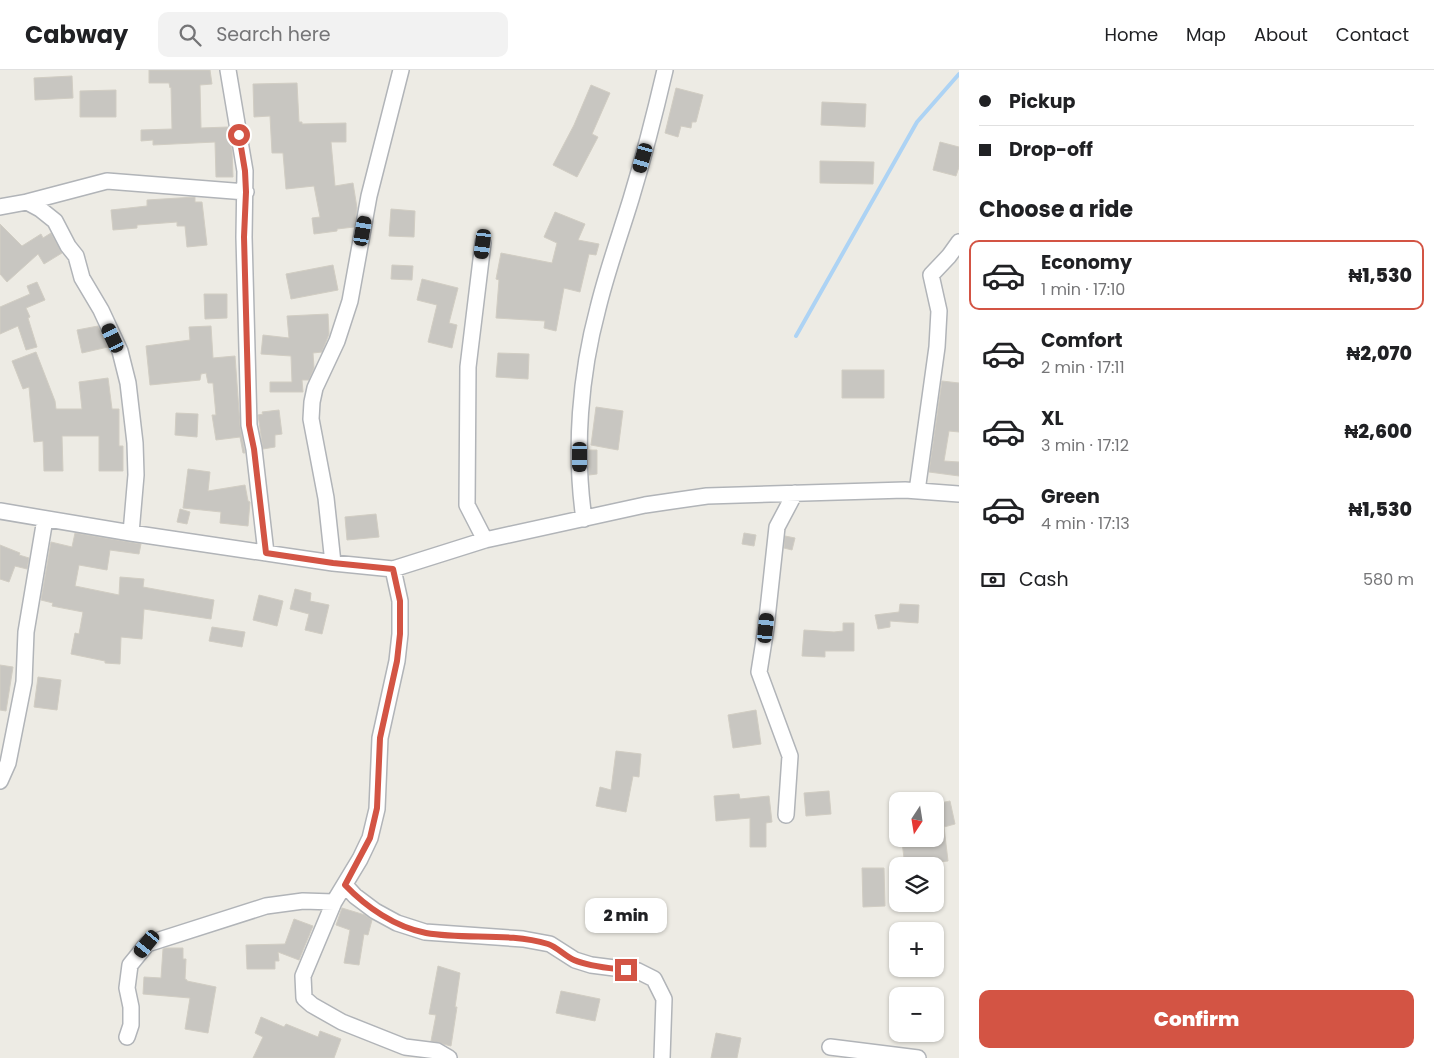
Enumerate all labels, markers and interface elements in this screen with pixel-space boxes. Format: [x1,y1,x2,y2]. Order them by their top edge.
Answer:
search box [158,12,508,57]
text: Cabway [25,18,128,51]
icon: search [176,21,204,49]
text: Search here [216,21,331,48]
text: Home [1104,22,1158,47]
text: Map [1186,22,1226,47]
text: About [1254,22,1308,47]
text: Contact [1336,22,1409,47]
text: Pickup [1009,88,1075,115]
route start [228,124,250,146]
text: Drop-off [1009,136,1093,163]
car [631,142,654,174]
text: Choose a ride [979,194,1133,225]
car [353,215,372,247]
car [473,228,492,260]
text: Economy [1041,249,1132,276]
icon: car [981,253,1026,298]
text: ₦1,530 [1348,262,1412,289]
text: 1 min · 17:10 [1041,278,1125,301]
car [99,321,126,355]
text: Comfort [1041,327,1123,354]
icon: car [981,331,1026,376]
text: ₦2,070 [1347,340,1412,367]
text: 2 min · 17:11 [1041,356,1125,379]
text: XL [1041,405,1064,432]
icon: car [981,409,1026,454]
text: ₦2,600 [1344,418,1412,445]
text: 3 min · 17:12 [1041,434,1129,457]
car [572,442,587,472]
text: Green [1041,483,1100,510]
icon: car [981,487,1026,532]
text: ₦1,530 [1348,496,1412,523]
text: 4 min · 17:13 [1041,512,1130,535]
icon: cash [979,566,1007,594]
text: Cash [1019,566,1069,593]
text: 580 m [1363,568,1414,591]
car [756,612,775,644]
north arrow [889,792,944,848]
map controls [889,792,944,1042]
button: layers [889,857,944,912]
callout: 2 min [585,898,667,932]
text: 2 min [603,904,649,927]
button: + [889,922,944,977]
car [131,928,162,960]
route end [615,959,637,981]
button: − [889,987,944,1042]
button: Confirm [979,990,1414,1048]

